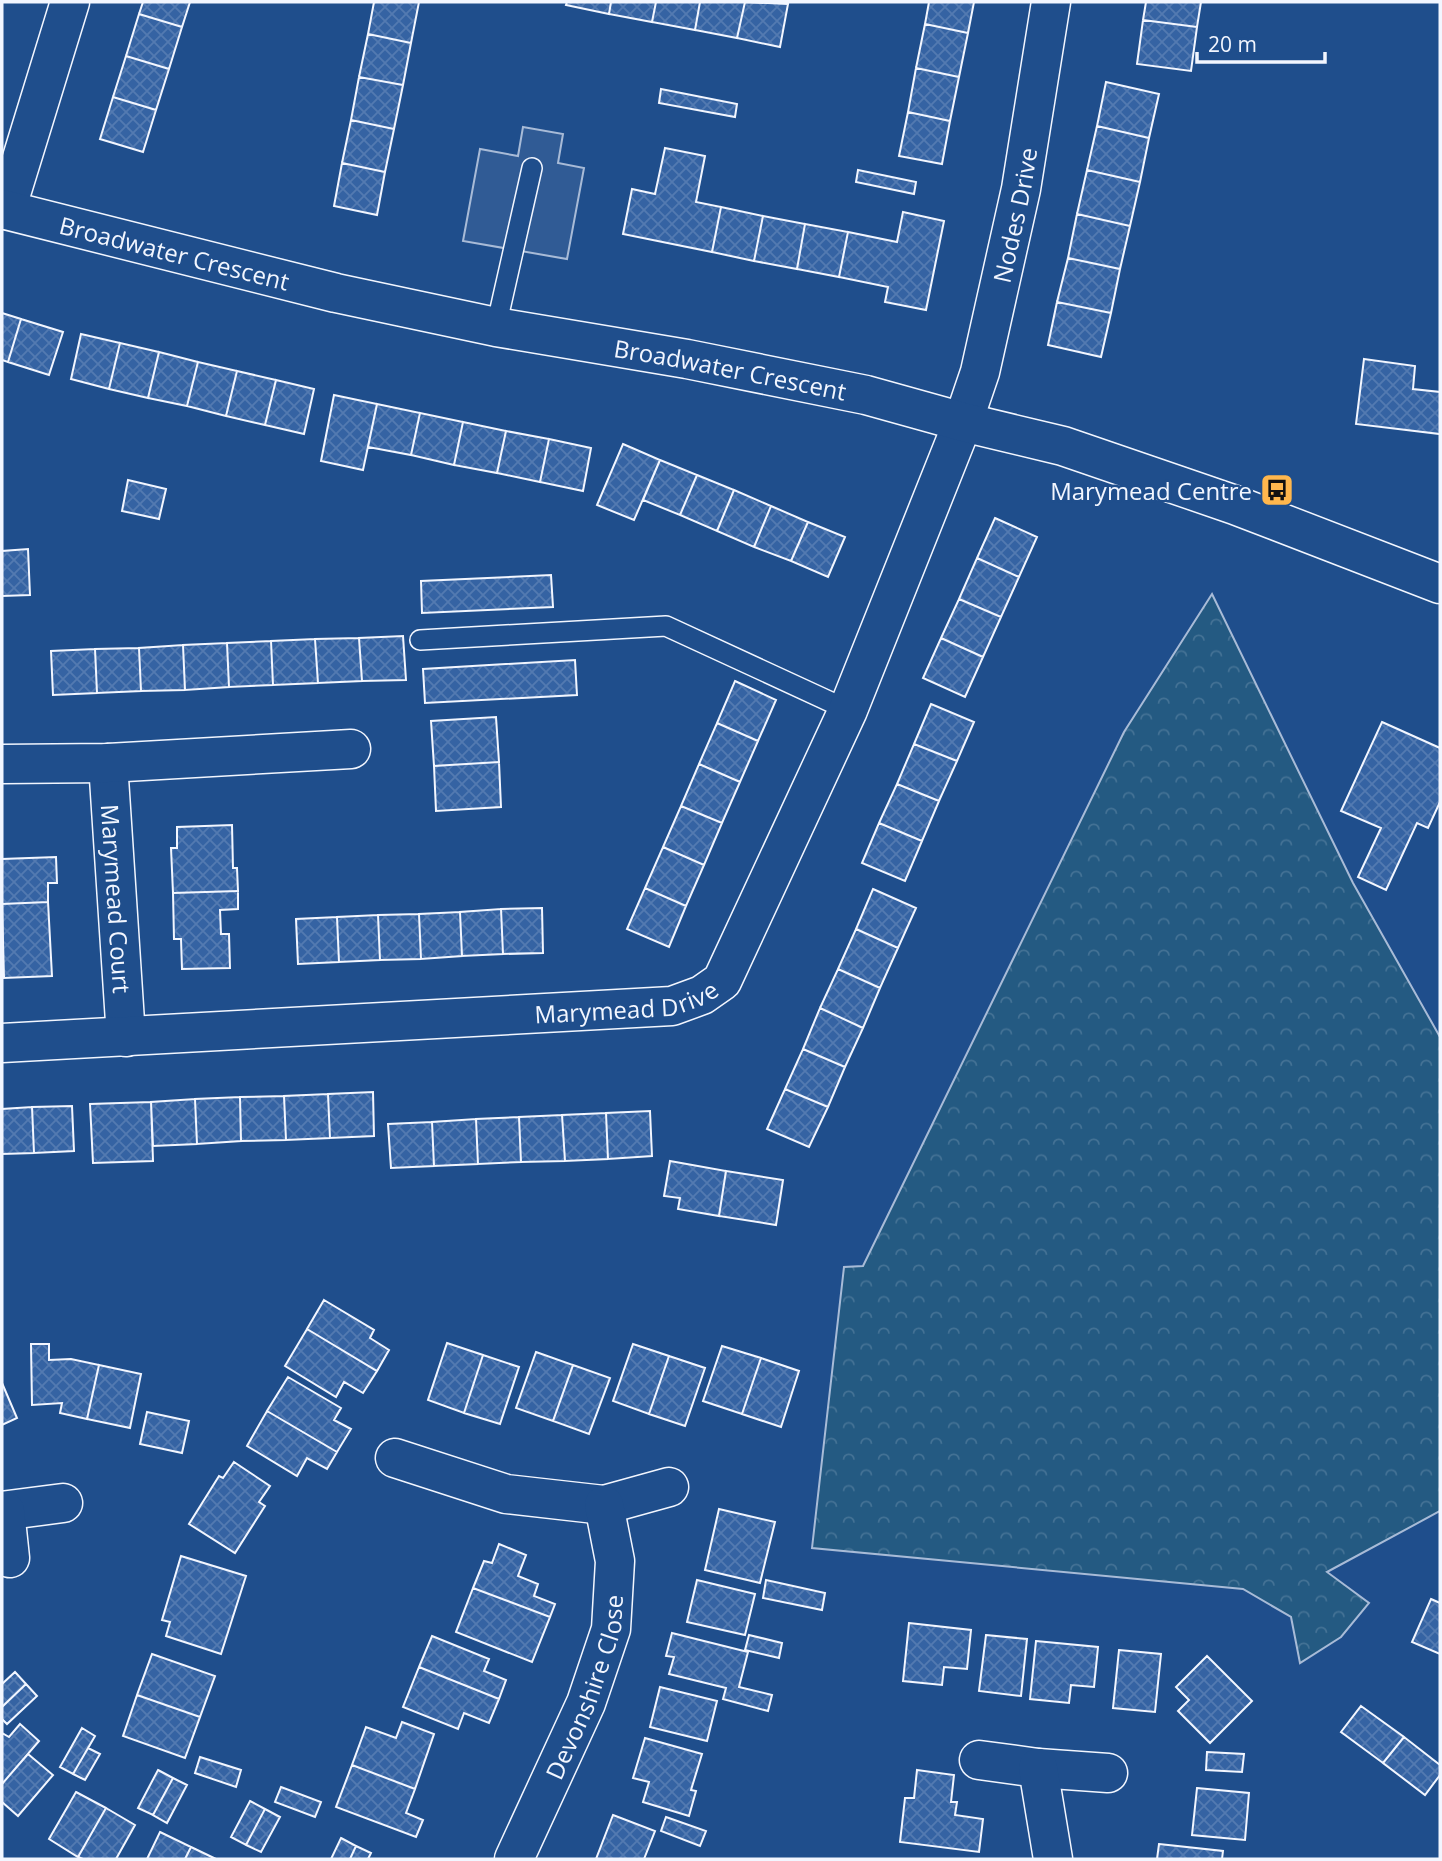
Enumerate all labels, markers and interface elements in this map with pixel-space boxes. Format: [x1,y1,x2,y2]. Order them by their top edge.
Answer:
scale bar [1197,21,1325,65]
text: 20 m [1208,30,1257,58]
street label: Nodes Drive [984,145,1044,286]
street label: Broadwater Crescent [56,208,293,297]
street label: Broadwater Crescent [612,331,849,407]
bus stop icon: Marymead Centre [1258,471,1296,509]
place label: Marymead Centre [1050,474,1252,507]
street label: Marymead Court [94,803,140,994]
street label: Marymead Drive [534,972,724,1030]
street label: Devonshire Close [537,1594,629,1784]

